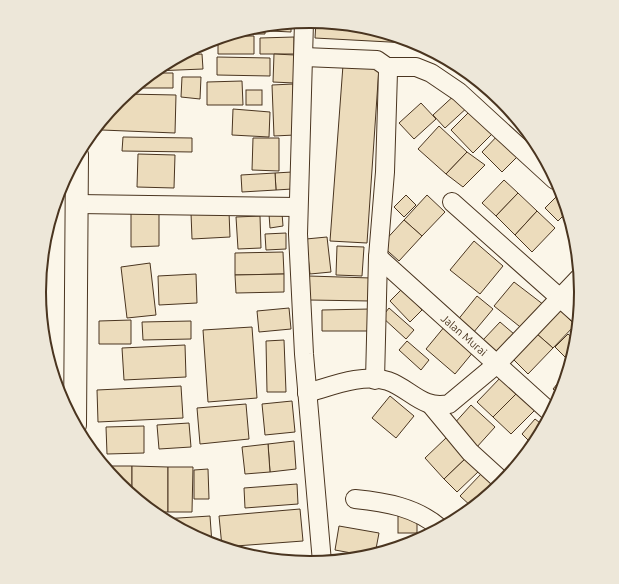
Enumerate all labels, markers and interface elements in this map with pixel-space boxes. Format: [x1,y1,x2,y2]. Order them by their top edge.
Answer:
street label: Jalan Murai [439,312,489,358]

